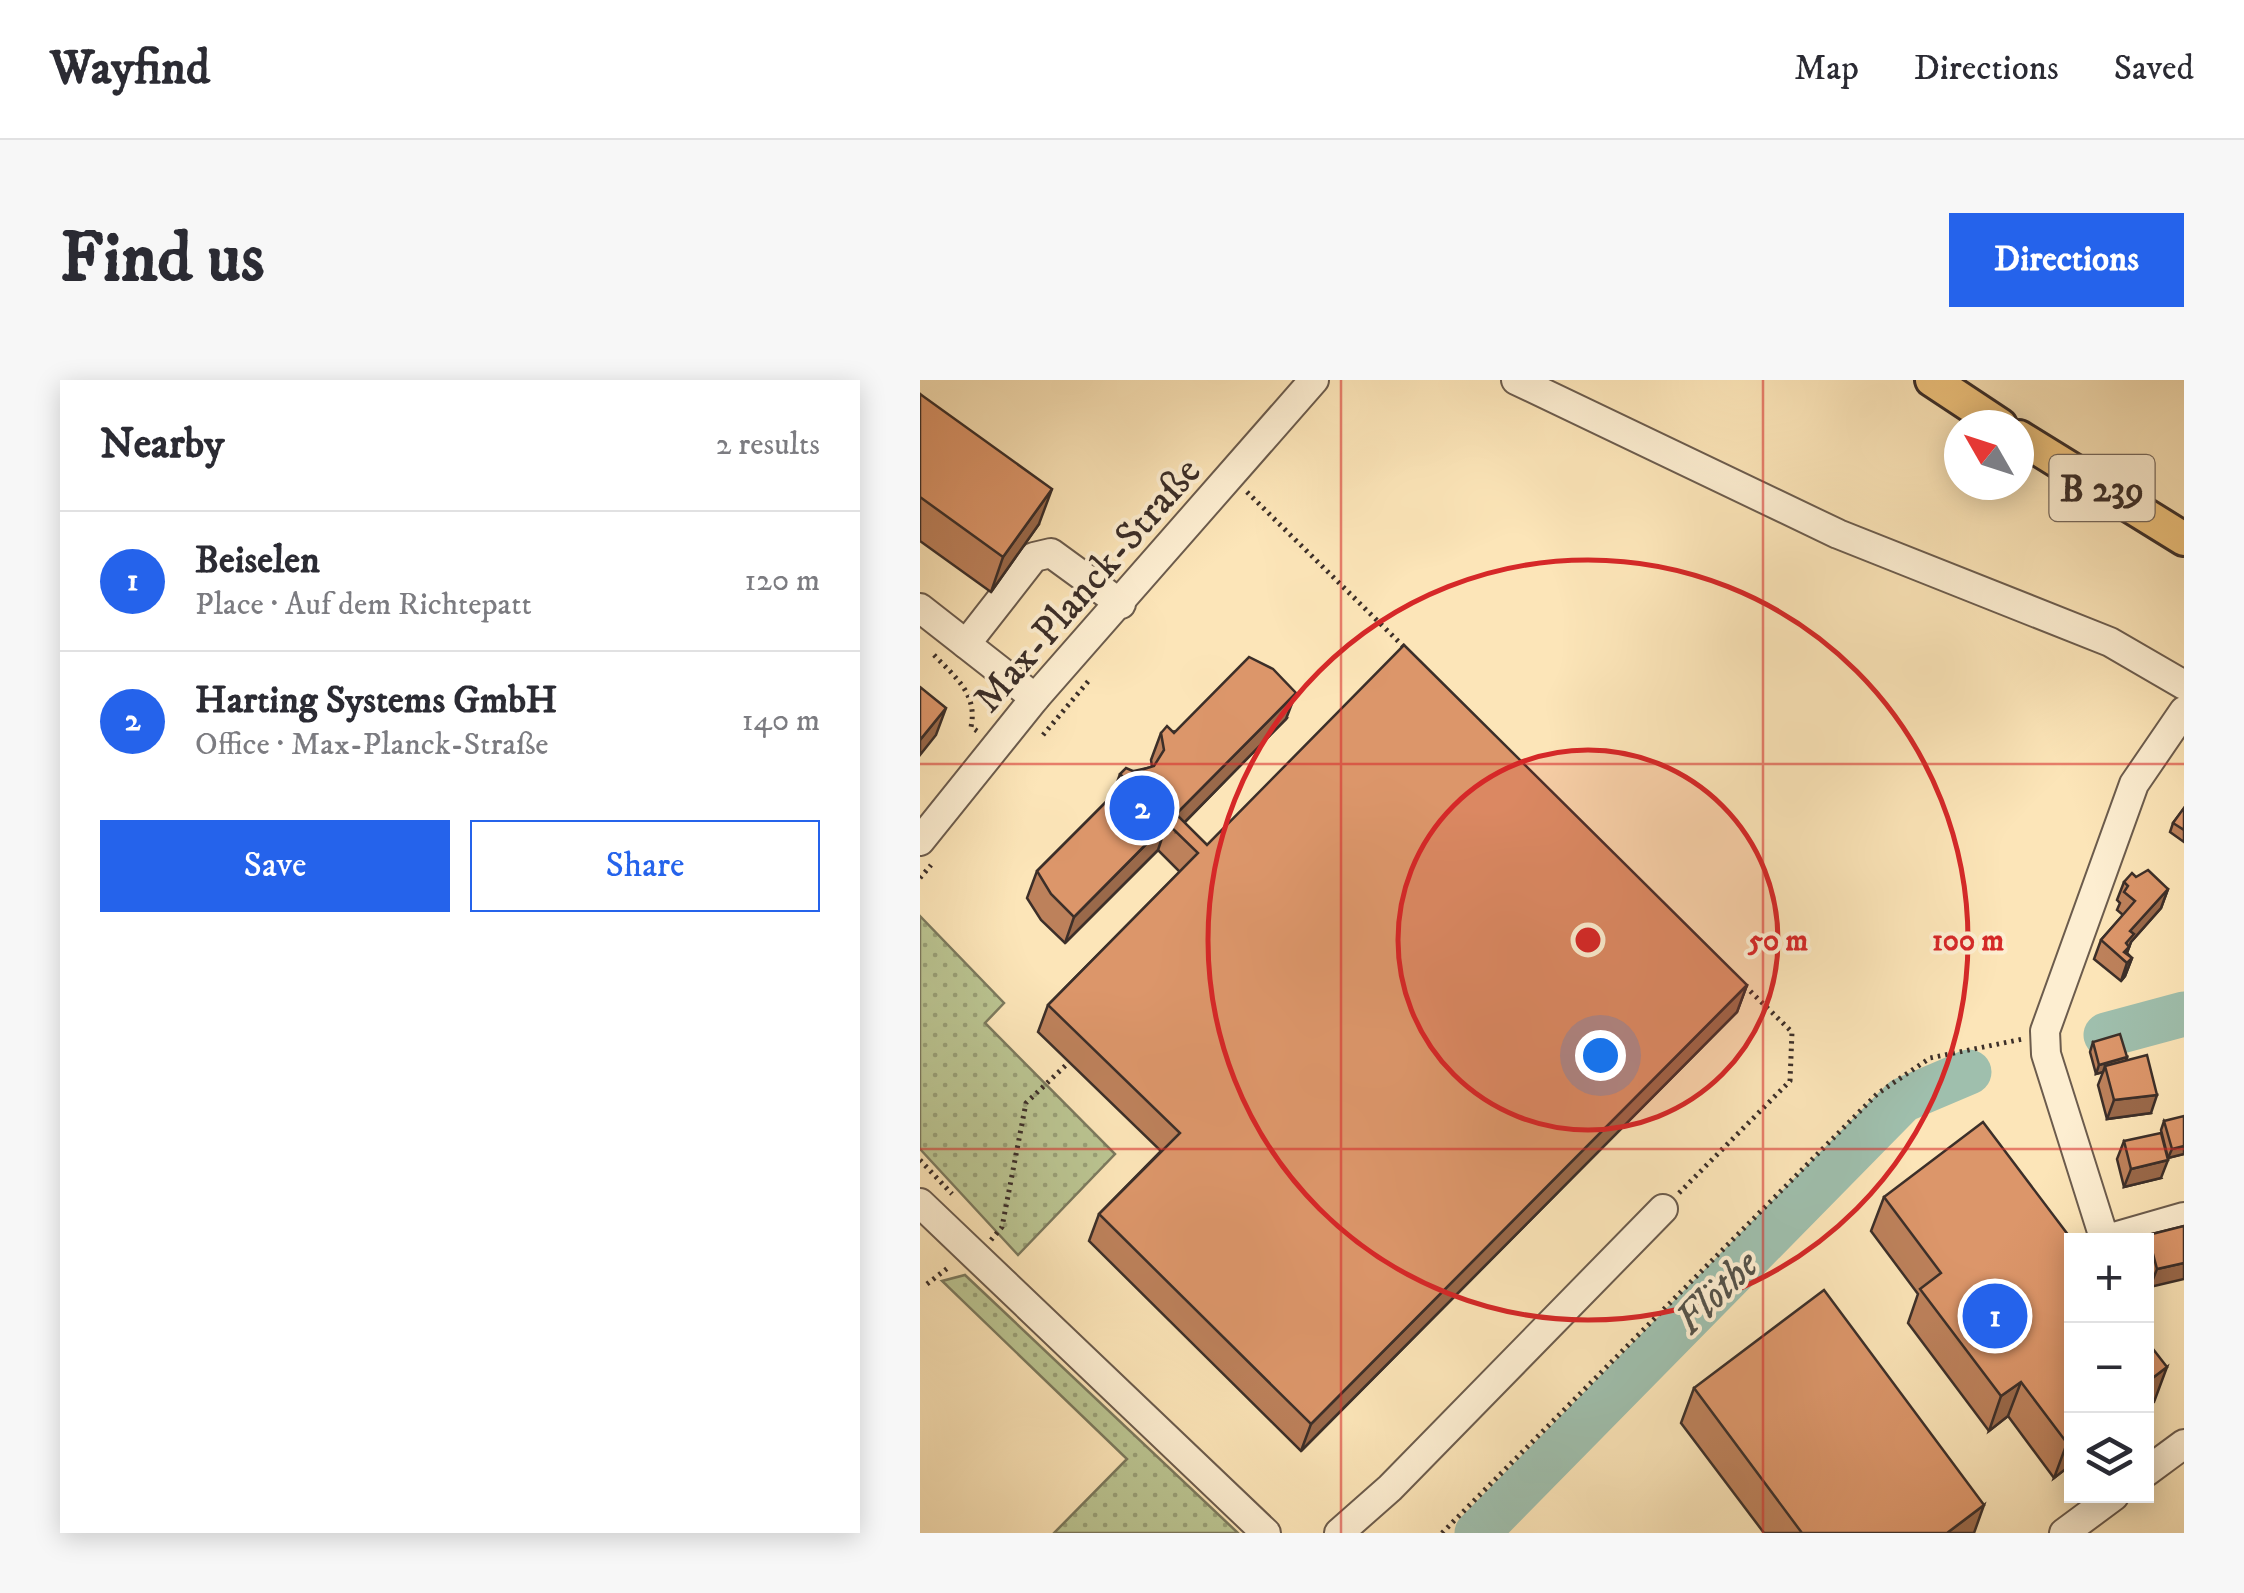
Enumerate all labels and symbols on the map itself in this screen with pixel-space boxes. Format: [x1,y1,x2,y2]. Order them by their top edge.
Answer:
north arrow [1944,410,2034,500]
street label: Max-Planck-Straße [964,448,1213,724]
road number: B 239 [2050,455,2154,521]
pin: 2 [1110,770,1174,846]
centre of rings [1570,922,1606,958]
text: 50 m [1747,923,1808,960]
text: 100 m [1932,923,2005,960]
your location [1575,1030,1626,1081]
water label: Flöthe [1664,1239,1772,1346]
pin: 1 [1962,1278,2028,1354]

